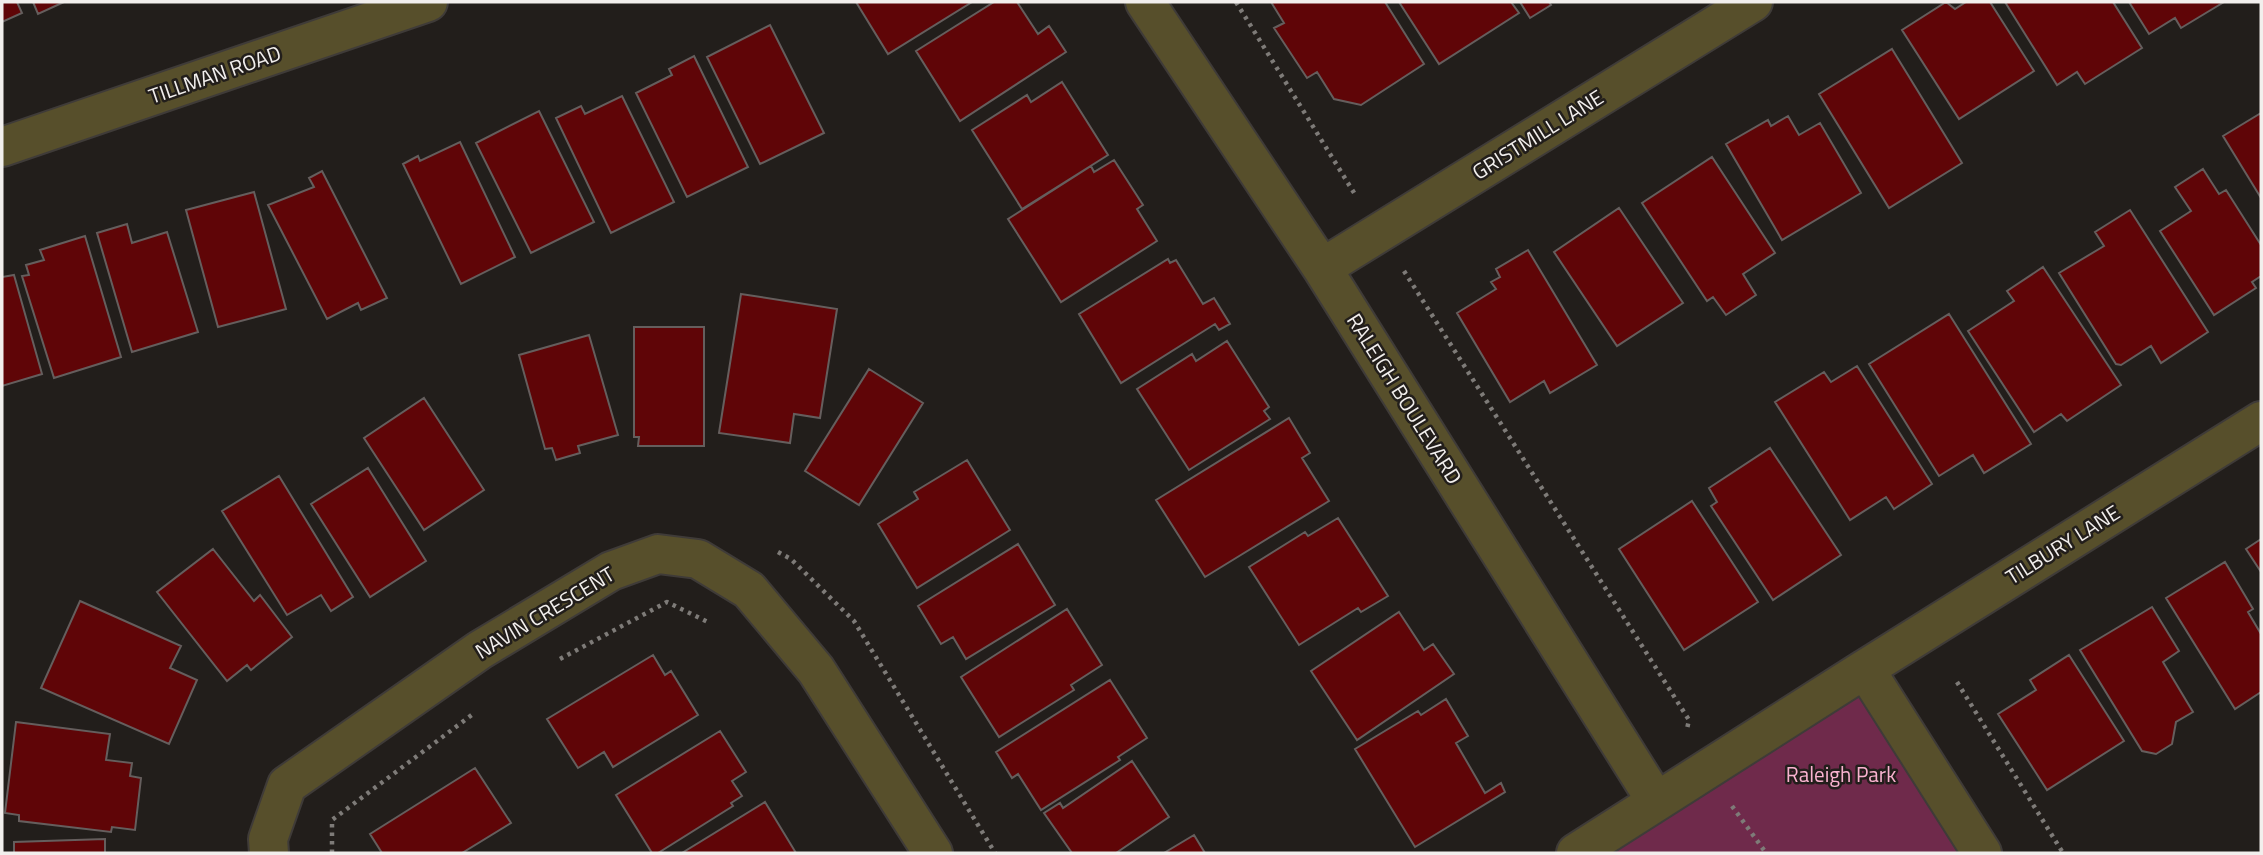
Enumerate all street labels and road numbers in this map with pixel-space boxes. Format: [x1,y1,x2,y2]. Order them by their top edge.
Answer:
street label: TILLMAN ROAD [144,36,285,112]
street label: GRISTMILL LANE [1466,81,1609,187]
street label: RALEIGH BOULEVARD [1339,307,1470,490]
street label: TILBURY LANE [1999,496,2126,592]
street label: NAVIN CRESCENT [469,558,620,667]

